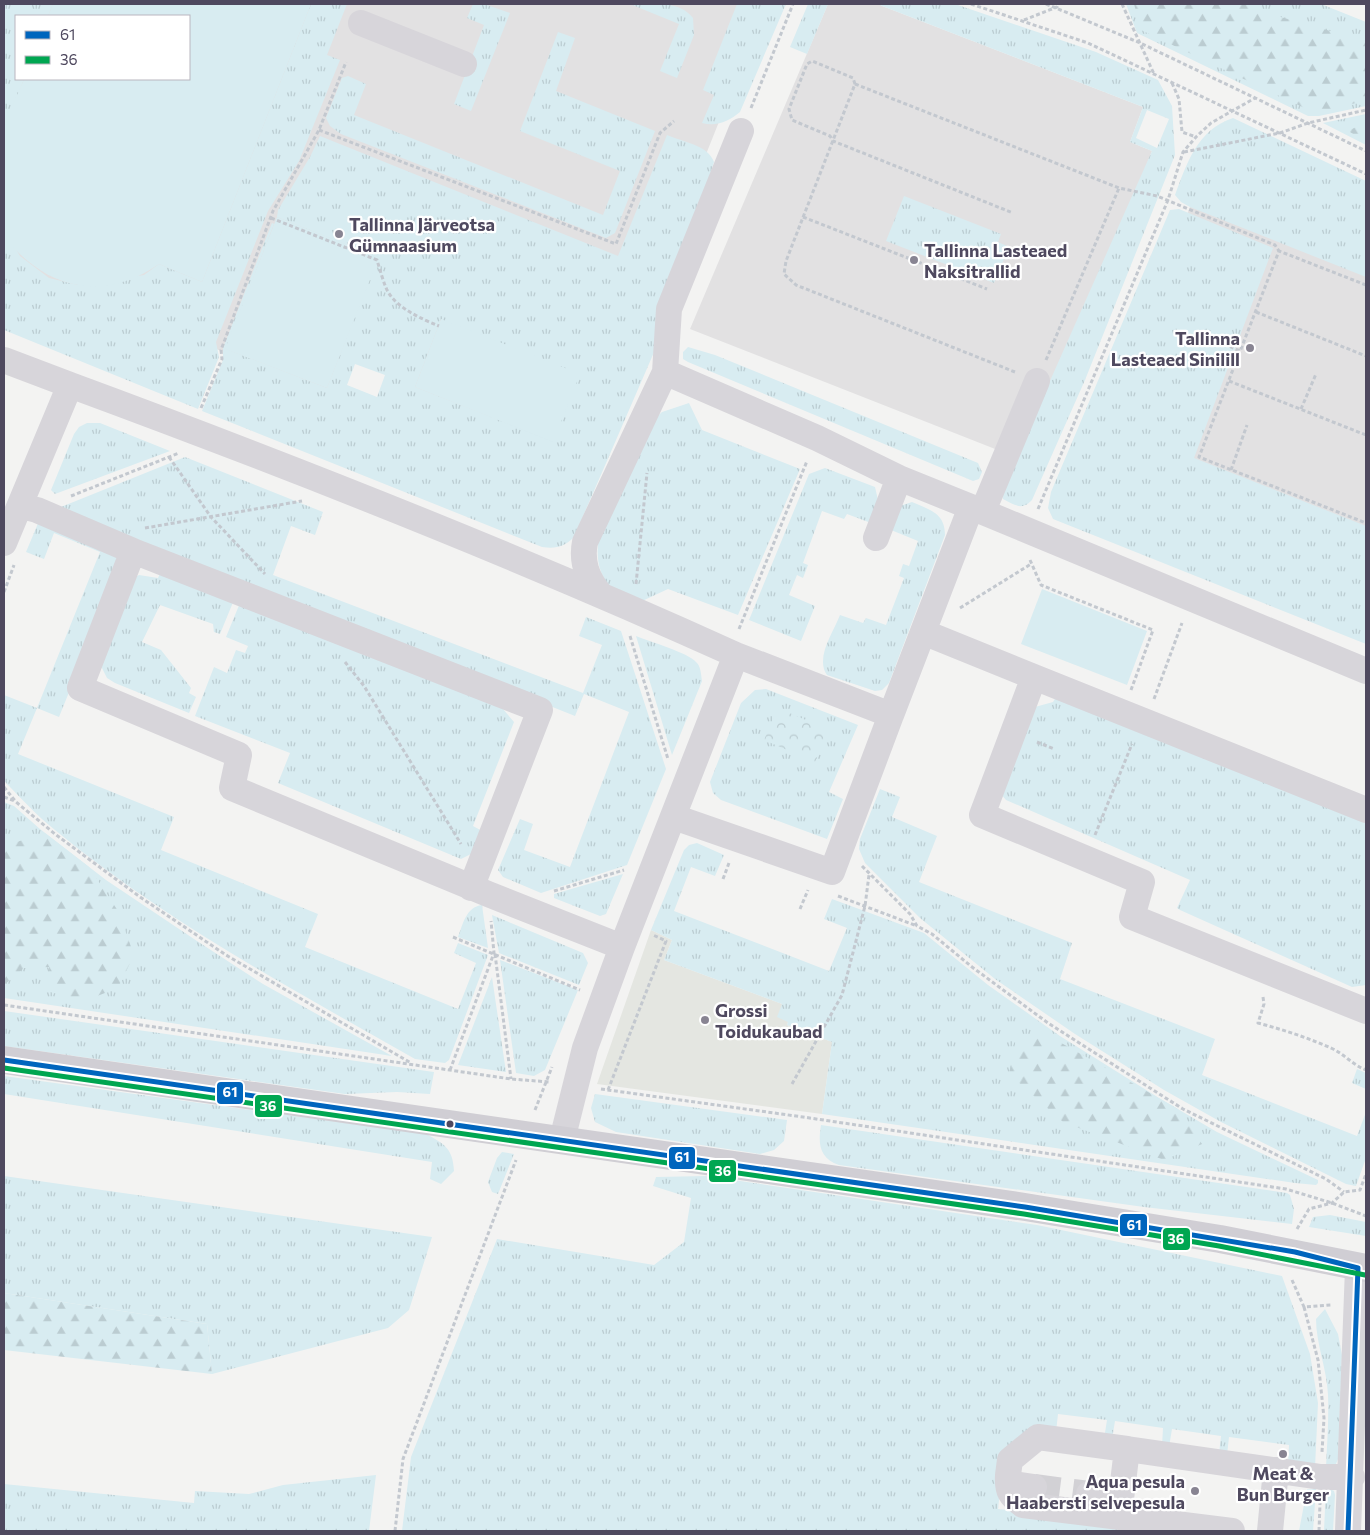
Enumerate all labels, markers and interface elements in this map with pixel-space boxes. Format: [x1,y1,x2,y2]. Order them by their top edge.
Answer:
legend [15,15,190,80]
text: 61 [60,25,76,43]
text: 36 [60,50,78,68]
place label: Tallinna Järveotsa Gümnaasium [349,213,495,256]
marker: Tallinna Järveotsa Gümnaasium [333,228,345,240]
place label: Tallinna Lasteaed Naksitrallid [924,239,1067,282]
marker: Tallinna Lasteaed Naksitrallid [908,254,920,266]
place label: Tallinna Lasteaed Sinilill [1111,327,1240,370]
marker: Tallinna Lasteaed Sinilill [1244,342,1256,354]
place label: Grossi Toidukaubad [715,999,823,1042]
marker: Grossi Toidukaubad [699,1014,711,1026]
line badge: 61 [216,1081,244,1105]
text: 61 [223,1083,237,1100]
line badge: 36 [254,1094,283,1118]
text: 36 [260,1097,277,1114]
unlabelled marker [445,1119,455,1129]
line badge: 61 [668,1146,696,1170]
text: 61 [675,1148,689,1165]
line badge: 36 [708,1159,737,1183]
text: 36 [715,1162,732,1179]
line badge: 61 [1119,1213,1148,1237]
text: 61 [1127,1216,1141,1233]
line badge: 36 [1162,1227,1191,1251]
text: 36 [1168,1230,1185,1247]
marker: Meat & Bun Burger [1277,1448,1289,1460]
place label: Meat & Bun Burger [1237,1462,1330,1505]
place label: Aqua pesula Haabersti selvepesula [1006,1470,1185,1513]
marker: Aqua pesula Haabersti selvepesula [1189,1485,1201,1497]

